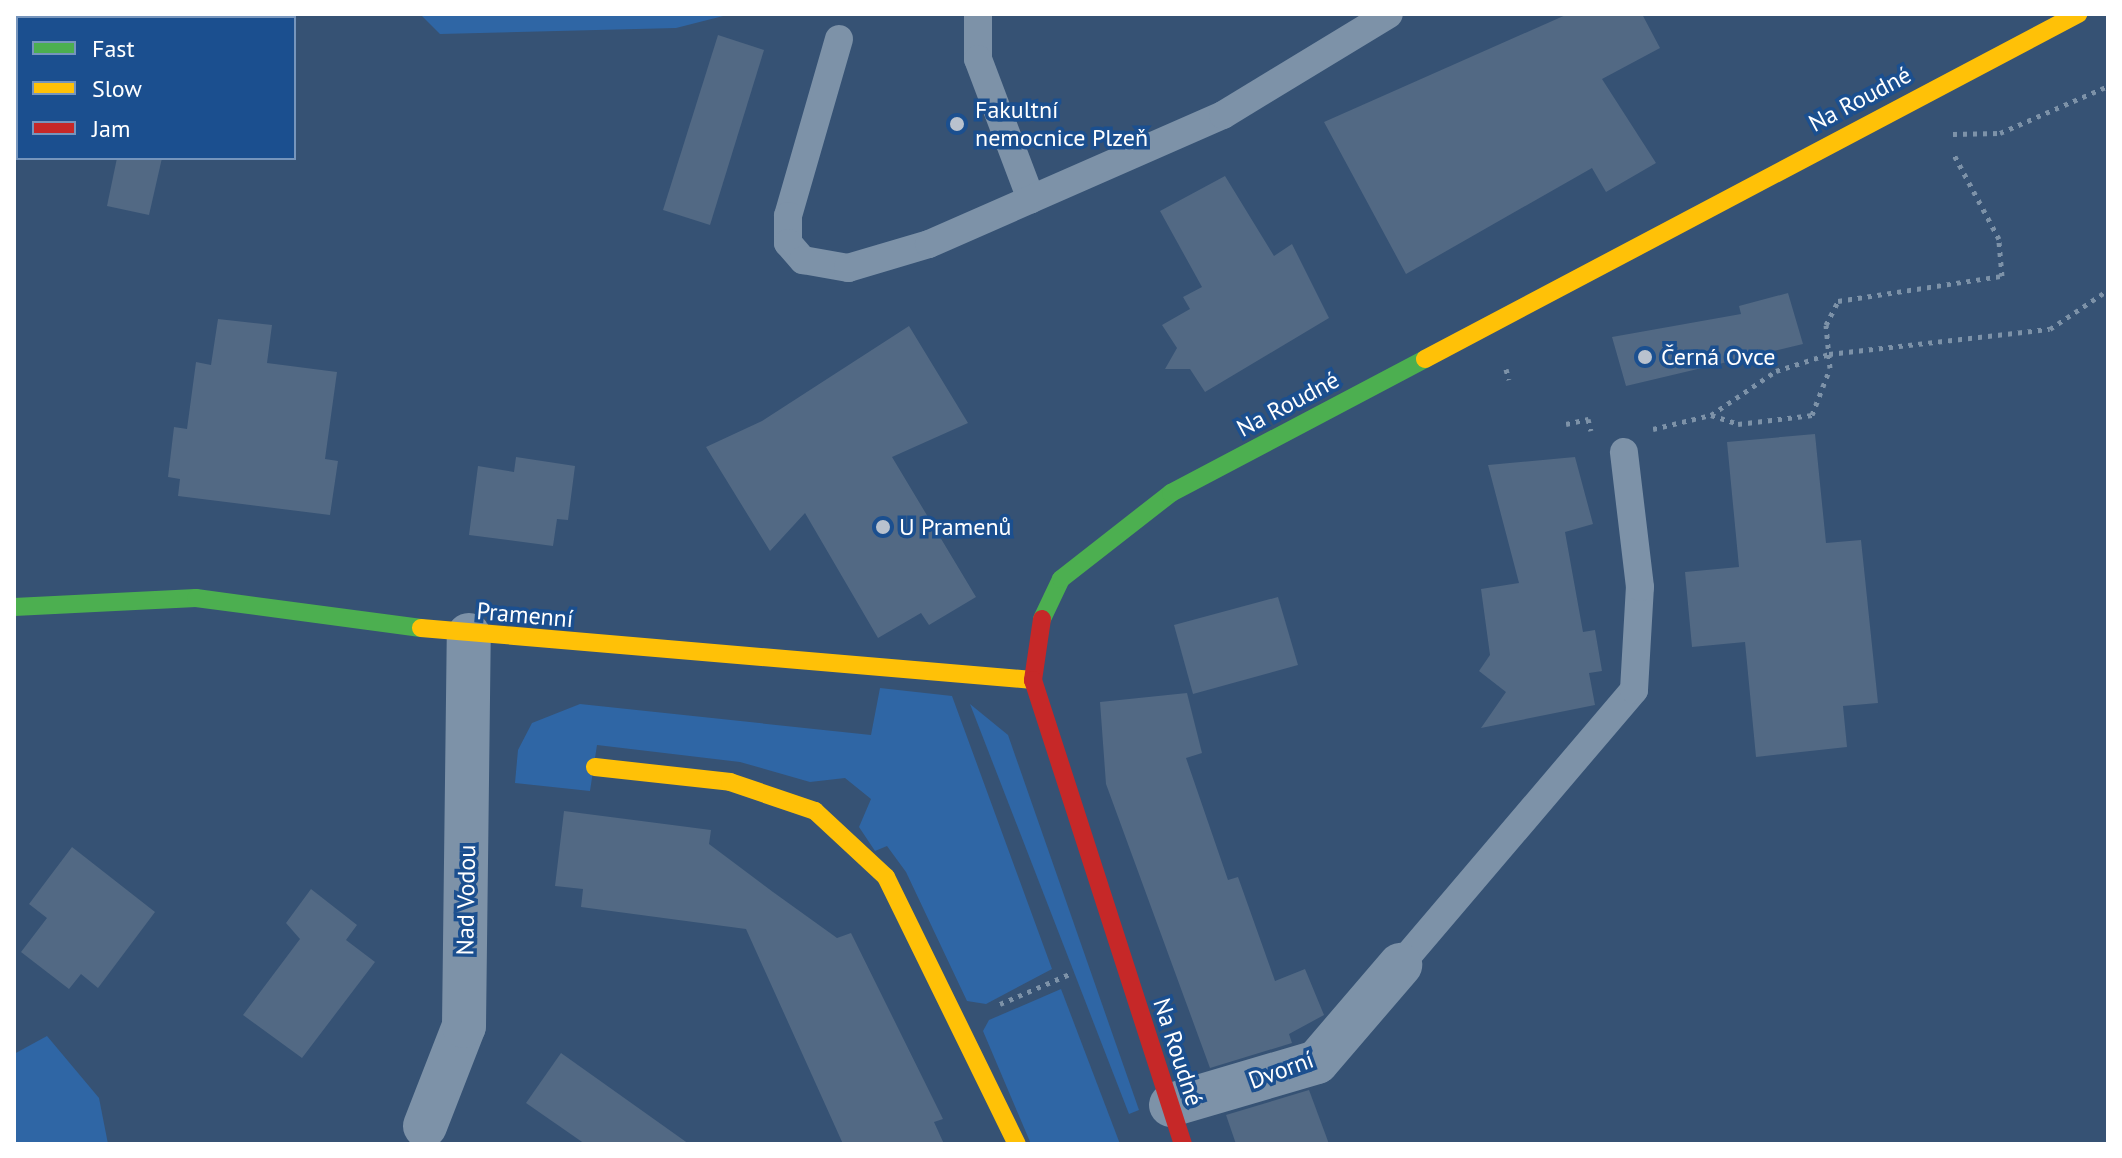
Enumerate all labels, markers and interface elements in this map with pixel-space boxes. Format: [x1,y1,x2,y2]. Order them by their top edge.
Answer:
legend [16,16,296,160]
text: Fast [92,33,135,64]
street label: Na Roudné [1804,60,1916,138]
text: Slow [92,73,142,104]
place label: Fakultní nemocnice Plzeň [975,96,1148,152]
text: Jam [92,113,130,144]
marker: Fakultní nemocnice Plzeň [946,113,968,135]
place label: Černá Ovce [1661,343,1775,371]
marker: Černá Ovce [1636,348,1654,366]
street label: Na Roudné [1232,365,1344,443]
place label: U Pramenů [899,513,1011,541]
marker: U Pramenů [874,518,892,536]
street label: Pramenní [475,596,575,634]
street label: Nad Vodou [451,844,481,956]
street label: Na Roudné [1147,994,1209,1110]
street label: Dvorní [1245,1045,1317,1095]

